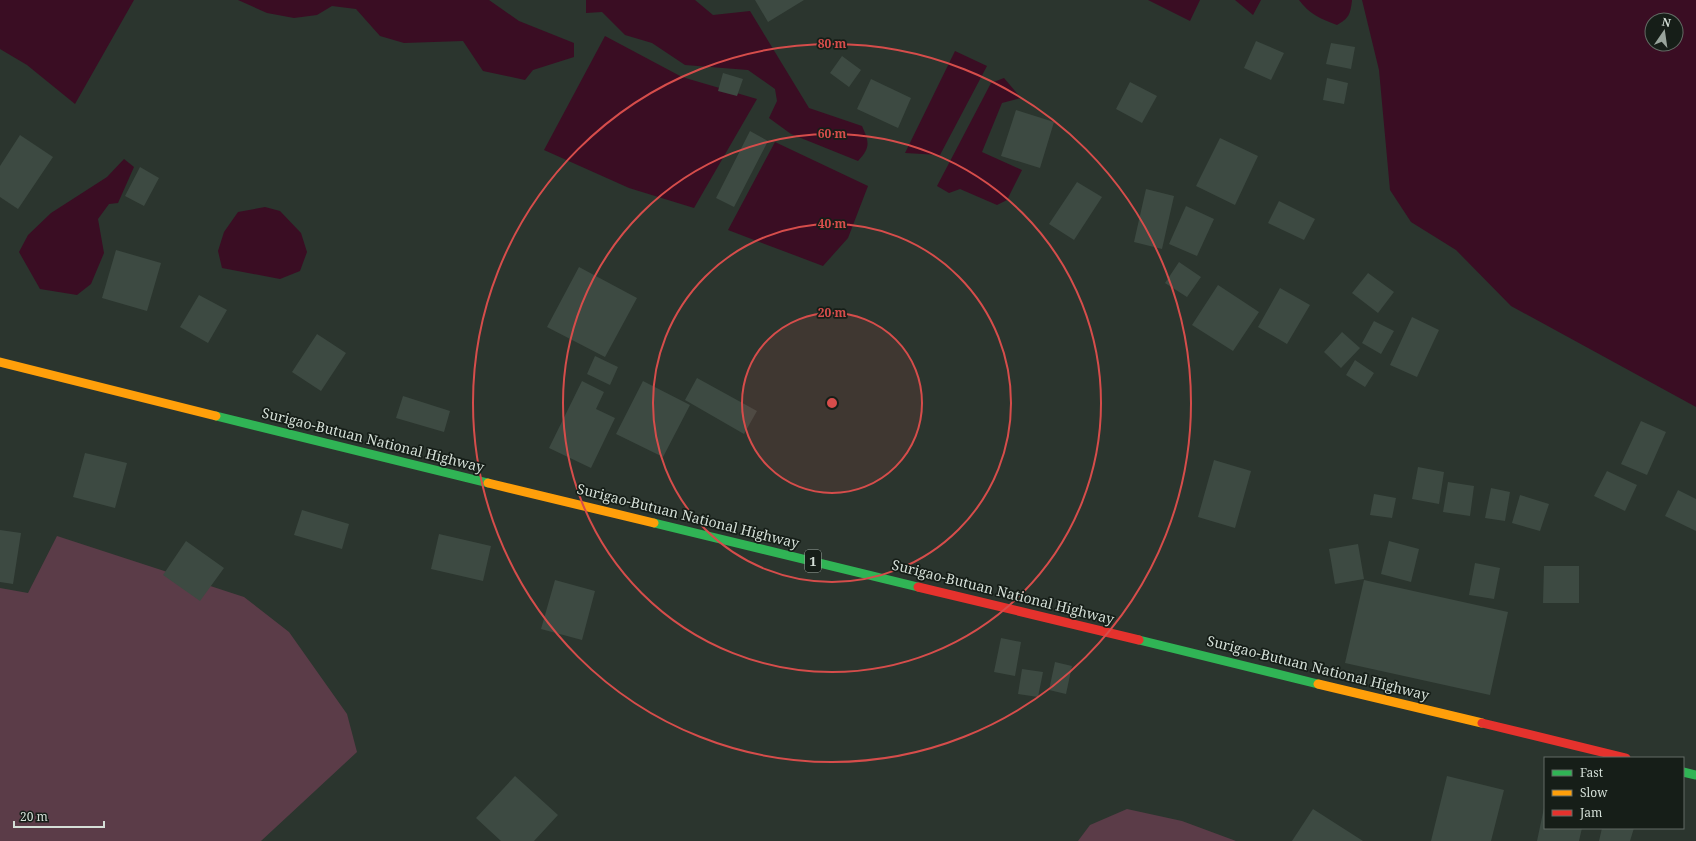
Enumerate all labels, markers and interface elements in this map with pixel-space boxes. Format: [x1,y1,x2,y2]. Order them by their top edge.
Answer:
north arrow [1644,12,1684,52]
text: N [1660,13,1673,30]
text: 80 m [818,35,846,52]
text: 60 m [818,125,846,142]
text: 40 m [818,215,846,232]
text: 20 m [818,304,846,321]
centre of rings [825,396,839,410]
street label: Surigao-Butuan National Highway [260,403,486,476]
street label: Surigao-Butuan National Highway [575,479,801,552]
road number: 1 [805,550,821,572]
street label: Surigao-Butuan National Highway [890,555,1116,628]
street label: Surigao-Butuan National Highway [1205,631,1431,704]
legend [1544,757,1684,829]
text: Fast [1580,764,1603,781]
text: Slow [1580,784,1608,801]
scale bar [14,803,104,829]
text: Jam [1579,804,1602,821]
text: 20 m [20,808,48,825]

